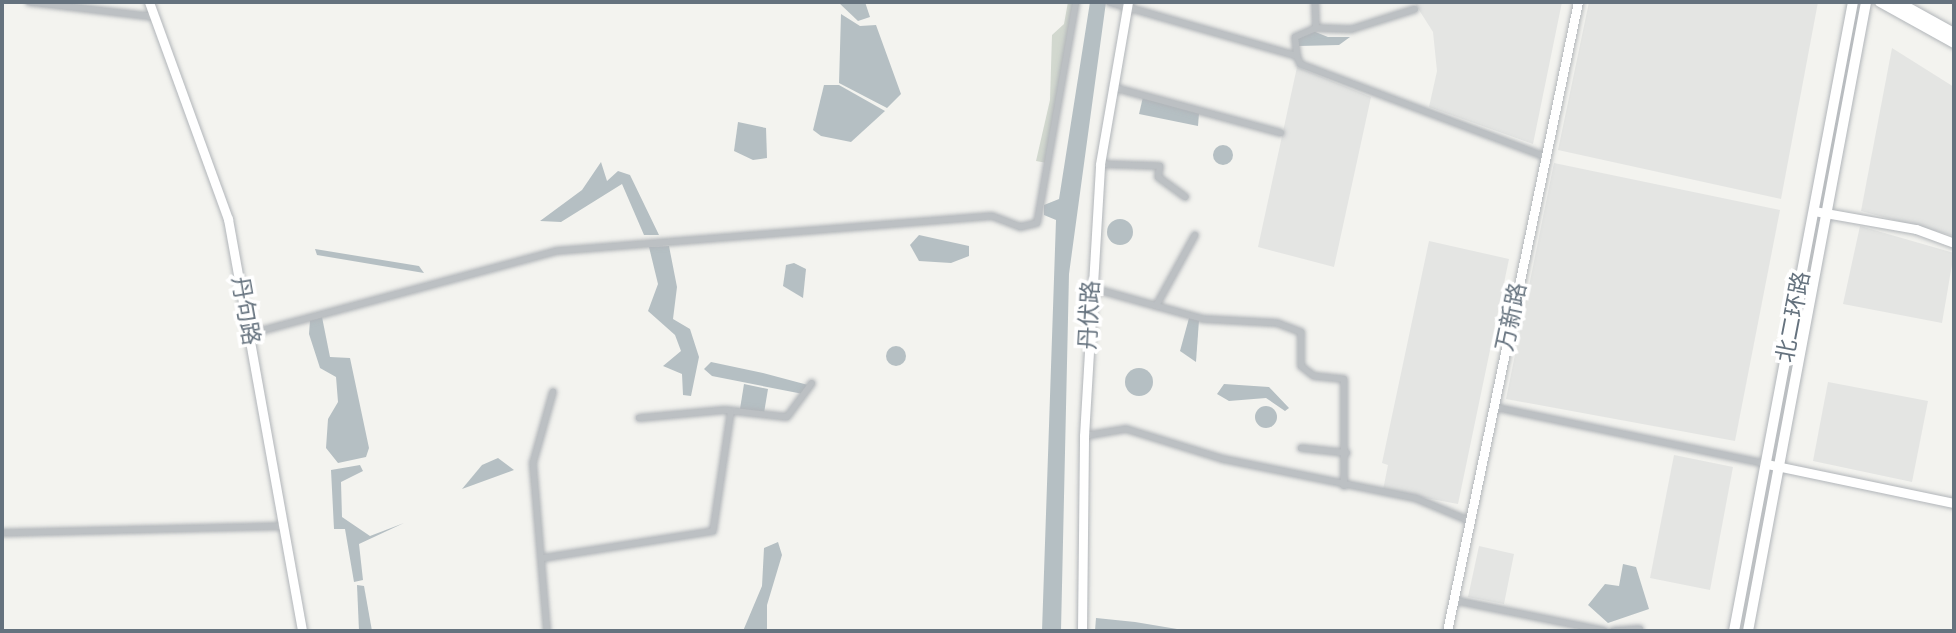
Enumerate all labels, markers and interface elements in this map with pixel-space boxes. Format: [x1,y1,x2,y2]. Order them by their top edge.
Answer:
street label: 北二环路 [1772,269,1816,365]
street label: 丹句路 [225,275,265,347]
street label: 丹伏路 [1074,280,1106,350]
street label: 万新路 [1491,280,1533,354]

